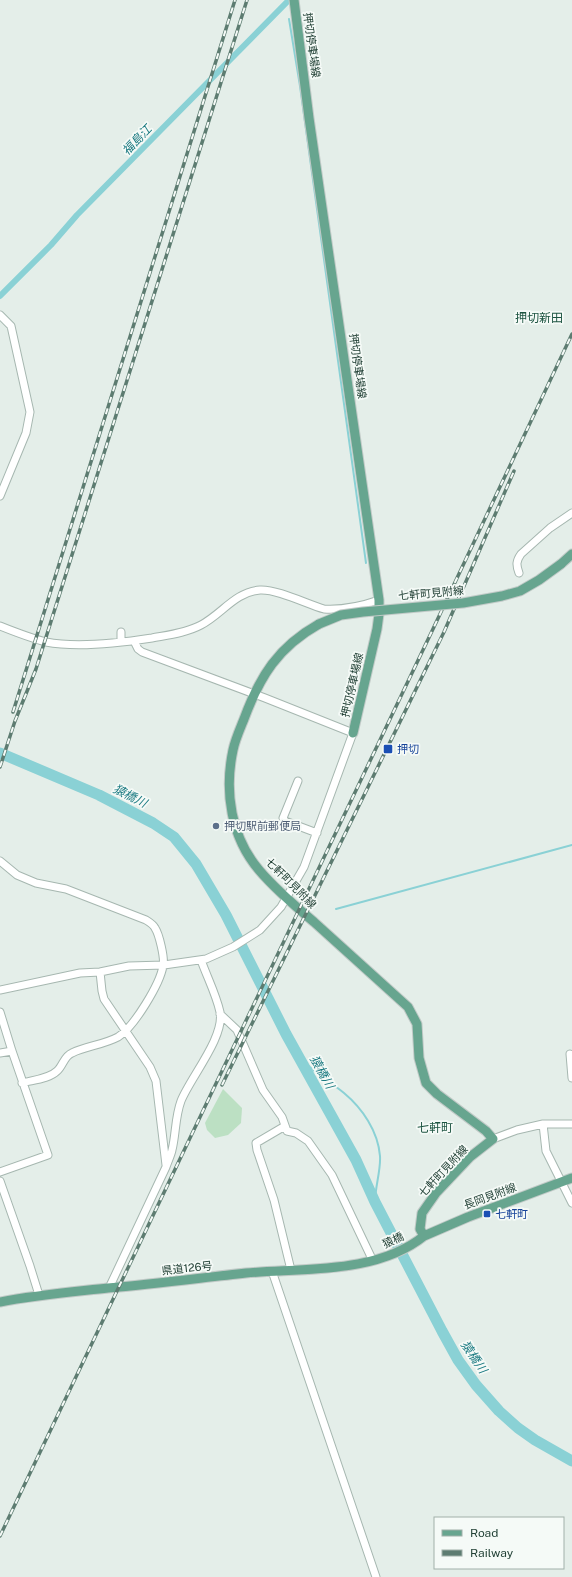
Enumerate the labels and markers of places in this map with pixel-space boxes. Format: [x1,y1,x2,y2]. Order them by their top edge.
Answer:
marker: 押切 [382,743,394,755]
place label: 押切 [397,743,419,755]
place label: 押切駅前郵便局 [224,820,301,832]
marker: 押切駅前郵便局 [211,821,221,831]
place label: 七軒町 [495,1208,528,1220]
marker: 七軒町 [482,1209,492,1219]

